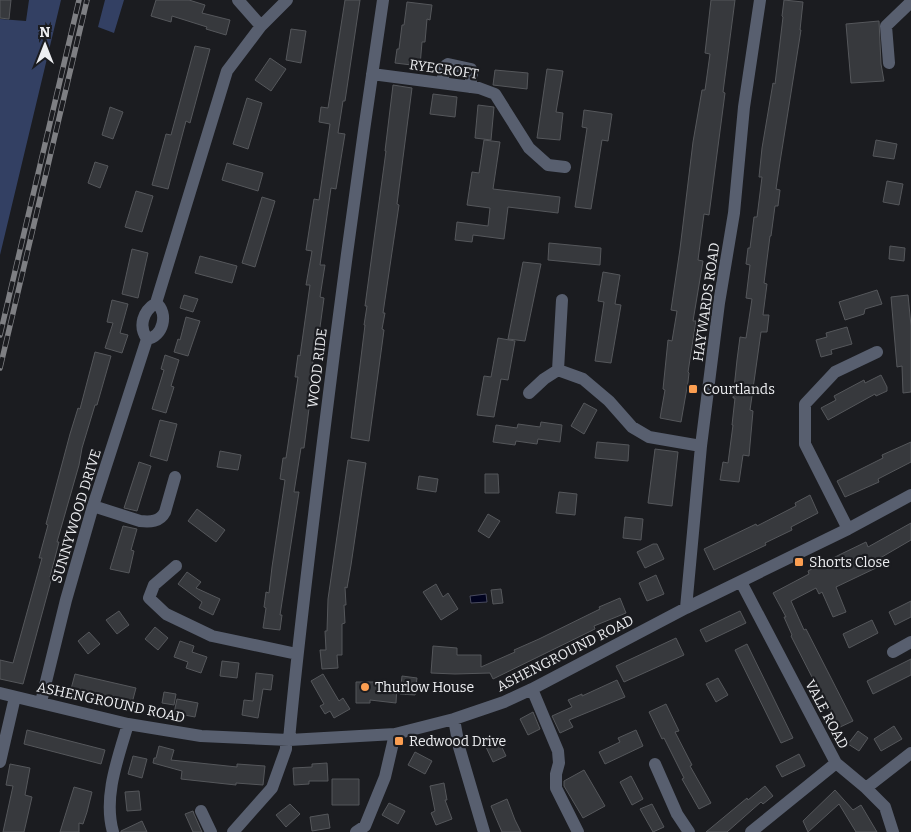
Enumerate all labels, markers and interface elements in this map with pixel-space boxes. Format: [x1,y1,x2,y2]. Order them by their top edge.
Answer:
north arrow [20,20,70,70]
text: N [40,24,51,41]
street label: RYECROFT [408,56,480,83]
street label: HAYWARDS ROAD [690,241,723,363]
street label: WOOD RIDE [304,327,331,409]
place label: Courtlands [703,381,775,398]
marker: Courtlands [687,383,699,395]
street label: SUNNYWOOD DRIVE [48,447,105,585]
place label: Shorts Close [809,554,890,571]
marker: Shorts Close [793,556,805,568]
street label: ASHENGROUND ROAD [494,612,636,695]
street label: VALE ROAD [801,677,852,752]
street label: ASHENGROUND ROAD [35,678,187,727]
place label: Thurlow House [375,679,474,696]
marker: Thurlow House [359,681,371,693]
place label: Redwood Drive [409,733,506,750]
marker: Redwood Drive [393,735,405,747]

